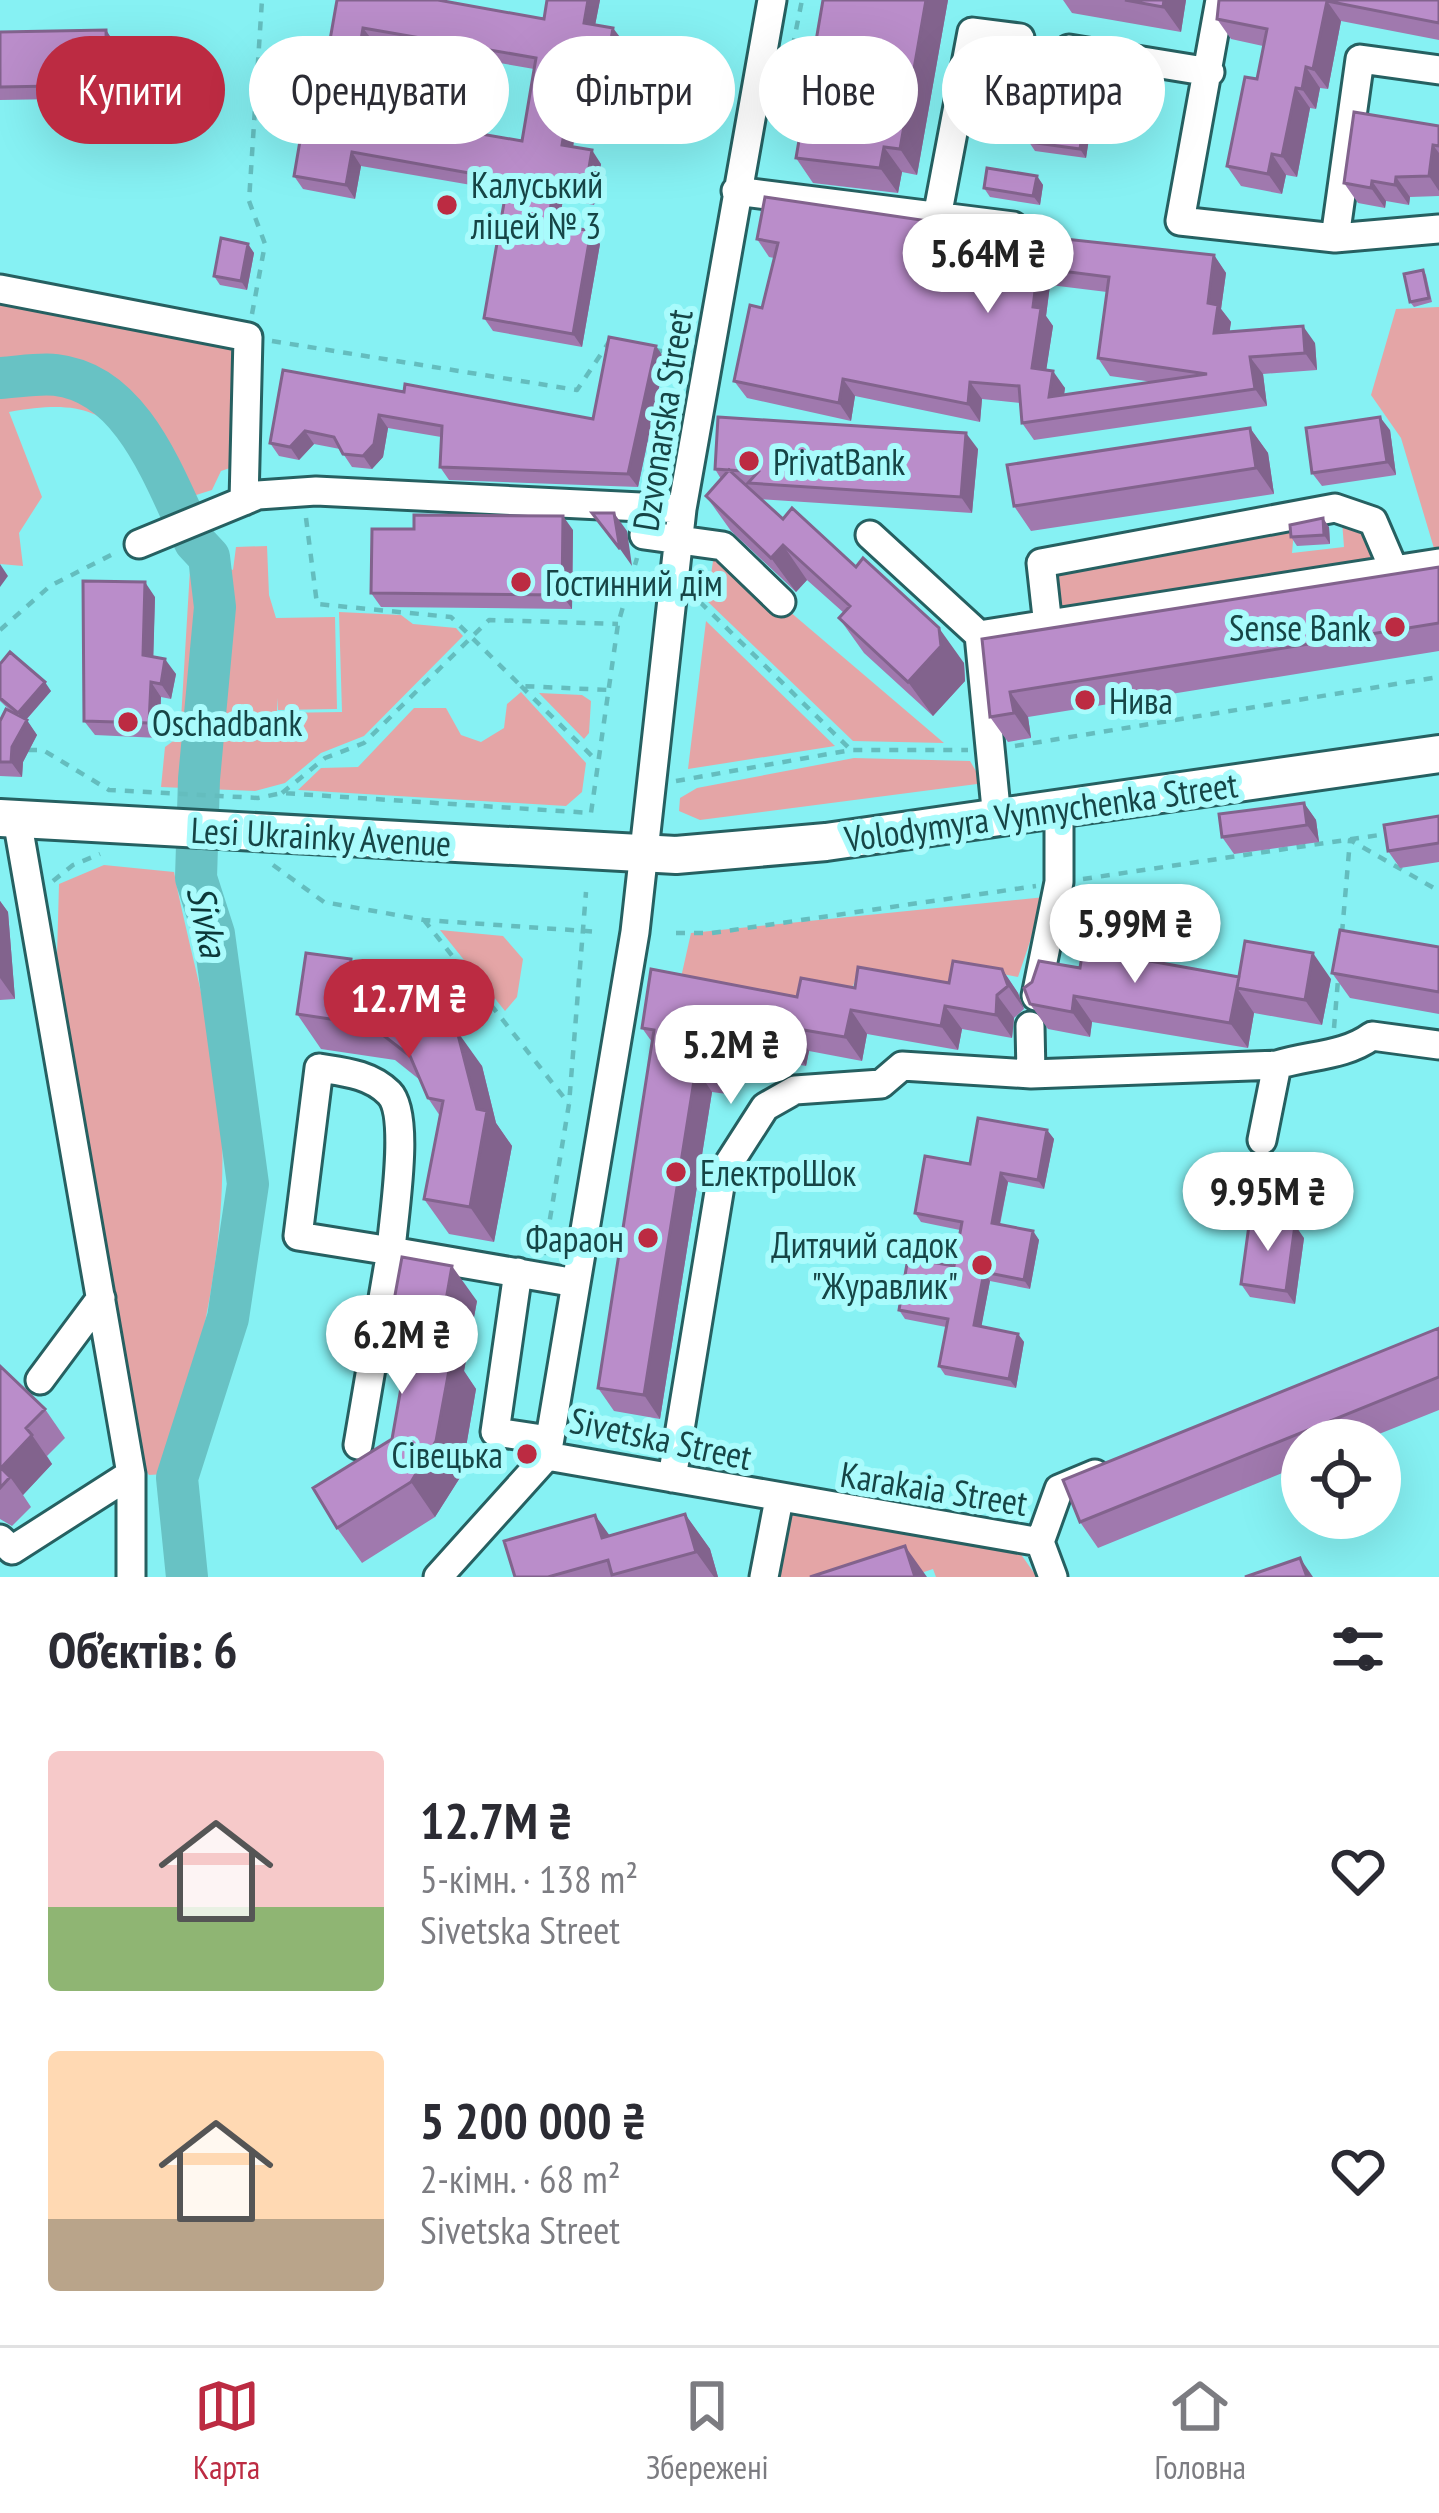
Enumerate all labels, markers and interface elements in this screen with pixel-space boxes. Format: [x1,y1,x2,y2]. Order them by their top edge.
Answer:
chip: Купити [36,36,225,144]
chip: Орендувати [249,36,509,144]
chip: Фільтри [533,36,735,144]
chip: Нове [759,36,918,144]
chip: Квартира [942,36,1165,144]
place label: Калуський ліцей № 3 [470,161,603,249]
marker: Калуський ліцей № 3 [434,192,460,218]
pin: 5.64M ₴ [877,214,1099,316]
text: 5.64M ₴ [930,227,1046,278]
street label: Dzvonarska Street [621,306,703,534]
place label: PrivatBank [773,438,905,485]
marker: PrivatBank [736,448,762,474]
place label: Гостинний дім [545,559,723,606]
marker: Гостинний дім [508,569,534,595]
place label: Sense Bank [1229,604,1371,651]
marker: Sense Bank [1382,614,1408,640]
place label: Нива [1109,677,1173,724]
marker: Нива [1072,687,1098,713]
place label: Oschadbank [152,699,302,746]
marker: Oschadbank [115,709,141,735]
street label: Volodymyra Vynnychenka Street [841,760,1241,862]
street label: Lesi Ukrainky Avenue [190,806,452,866]
water label: Sivka [176,881,241,963]
pin: 5.99M ₴ [1024,884,1246,986]
text: 5.99M ₴ [1077,897,1193,948]
pin: 12.7M ₴ [298,959,520,1061]
text: 12.7M ₴ [351,972,467,1023]
pin: 5.2M ₴ [633,1005,829,1107]
text: 5.2M ₴ [682,1018,780,1069]
place label: ЕлектроШок [700,1149,856,1196]
pin: 9.95M ₴ [1157,1152,1379,1254]
marker: ЕлектроШок [663,1159,689,1185]
text: 9.95M ₴ [1210,1165,1326,1216]
place label: Фараон [526,1215,624,1262]
place label: Дитячий садок "Журавлик" [771,1221,958,1309]
marker: Фараон [635,1225,661,1251]
marker: Дитячий садок "Журавлик" [969,1252,995,1278]
pin: 6.2M ₴ [304,1295,500,1397]
text: 6.2M ₴ [353,1308,451,1359]
street label: Sivetska Street [566,1396,756,1480]
map controls [1281,1419,1401,1539]
button: locate [1281,1419,1401,1539]
place label: Сівецька [392,1431,503,1478]
marker: Сівецька [514,1441,540,1467]
street label: Karakaia Street [837,1450,1031,1526]
text: Об’єктів: 6 [48,1616,238,1682]
icon: filters [1325,1616,1391,1682]
text: 12.7M ₴ [420,1787,573,1853]
icon: home [144,1799,288,1943]
icon: heart [1325,1838,1391,1904]
text: 5-кімн. · 138 m² [420,1853,638,1904]
text: Sivetska Street [420,1904,620,1955]
text: 5 200 000 ₴ [420,2087,646,2153]
icon: home [144,2099,288,2243]
icon: heart [1325,2138,1391,2204]
text: 2-кімн. · 68 m² [420,2153,621,2204]
text: Sivetska Street [420,2204,620,2255]
tab: Карта [193,2373,260,2488]
tab: Збережені [646,2373,769,2488]
tab: Головна [1154,2373,1246,2488]

